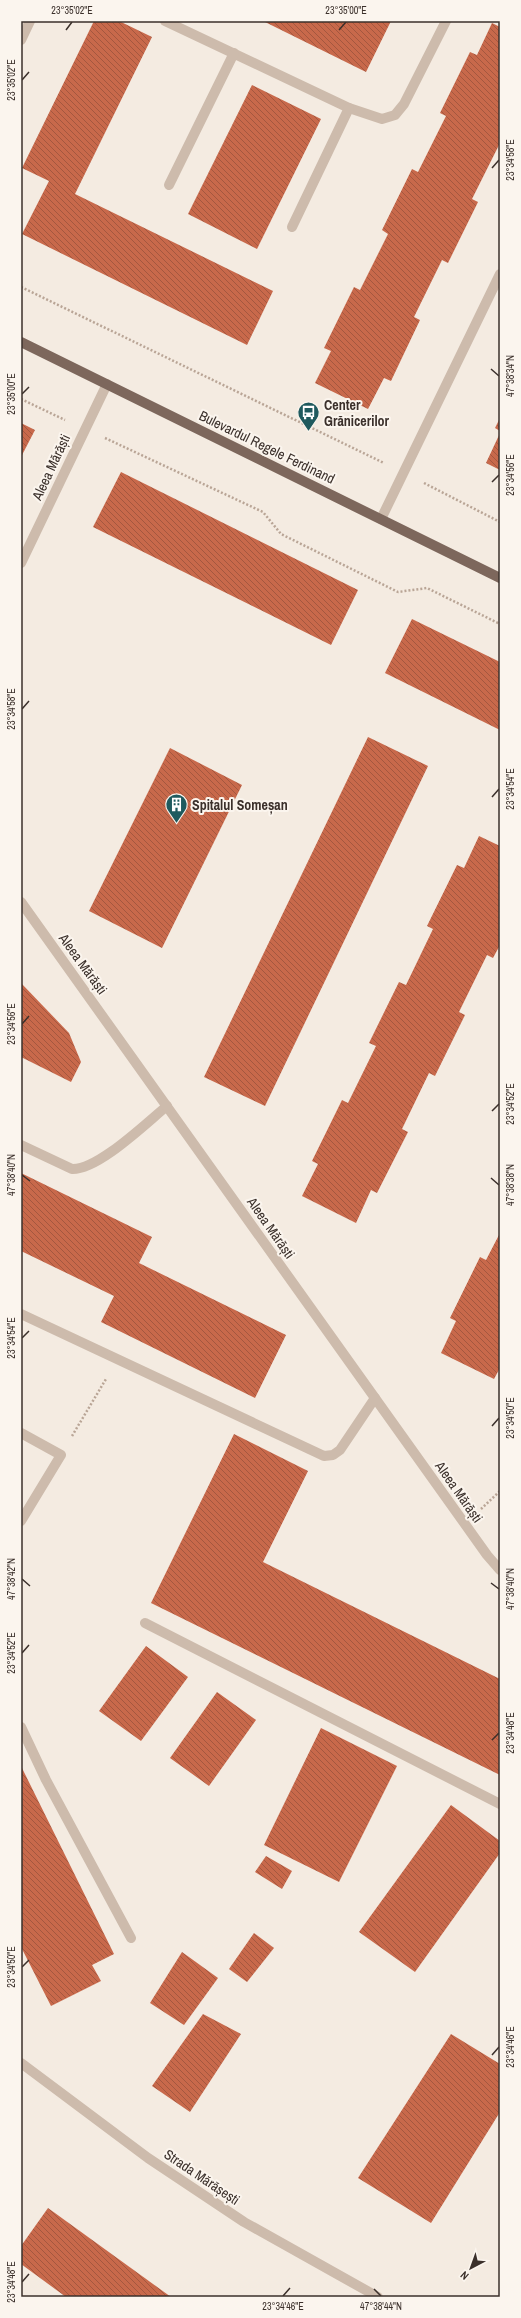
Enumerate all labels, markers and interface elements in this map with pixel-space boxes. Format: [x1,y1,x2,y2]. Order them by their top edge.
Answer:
text: 23°35'02"E [51,4,93,17]
text: 23°35'00"E [325,4,367,17]
text: 23°35'02"E [5,59,18,101]
text: 23°34'58"E [504,139,517,181]
text: 47°38'34"N [504,355,517,397]
text: 23°35'00"E [5,373,18,415]
place label: Center Grănicerilor [324,396,390,430]
bus stop icon: Center Grănicerilor [295,400,321,433]
street label: Bulevardul Regele Ferdinand [196,406,338,488]
street label: Aleea Mărăști [27,431,74,504]
text: 23°34'56"E [504,454,517,496]
text: 23°34'58"E [5,688,18,730]
text: 23°34'54"E [504,768,517,810]
building icon: Spitalul Someșan [164,792,190,825]
place label: Spitalul Someșan [192,796,288,815]
street label: Aleea Mărăști [54,929,111,998]
text: 23°34'56"E [5,1003,18,1045]
text: 23°34'52"E [504,1083,517,1125]
text: 47°38'40"N [5,1154,18,1196]
text: 47°38'38"N [504,1164,517,1206]
street label: Aleea Mărăști [243,1193,299,1262]
text: 23°34'54"E [5,1317,18,1359]
text: 23°34'50"E [504,1397,517,1439]
street label: Aleea Mărăști [431,1457,487,1526]
text: 47°38'42"N [5,1558,18,1600]
text: 47°38'40"N [504,1568,517,1610]
text: 23°34'52"E [5,1632,18,1674]
text: 23°34'48"E [504,1712,517,1754]
text: 23°34'50"E [5,1946,18,1988]
text: 23°34'46"E [504,2026,517,2068]
street label: Strada Mărășești [161,2145,243,2209]
north arrow [451,2248,491,2288]
text: 23°34'48"E [5,2261,18,2303]
text: N [457,2268,471,2283]
text: 23°34'46"E [262,2300,304,2313]
text: 47°38'44"N [360,2300,402,2313]

